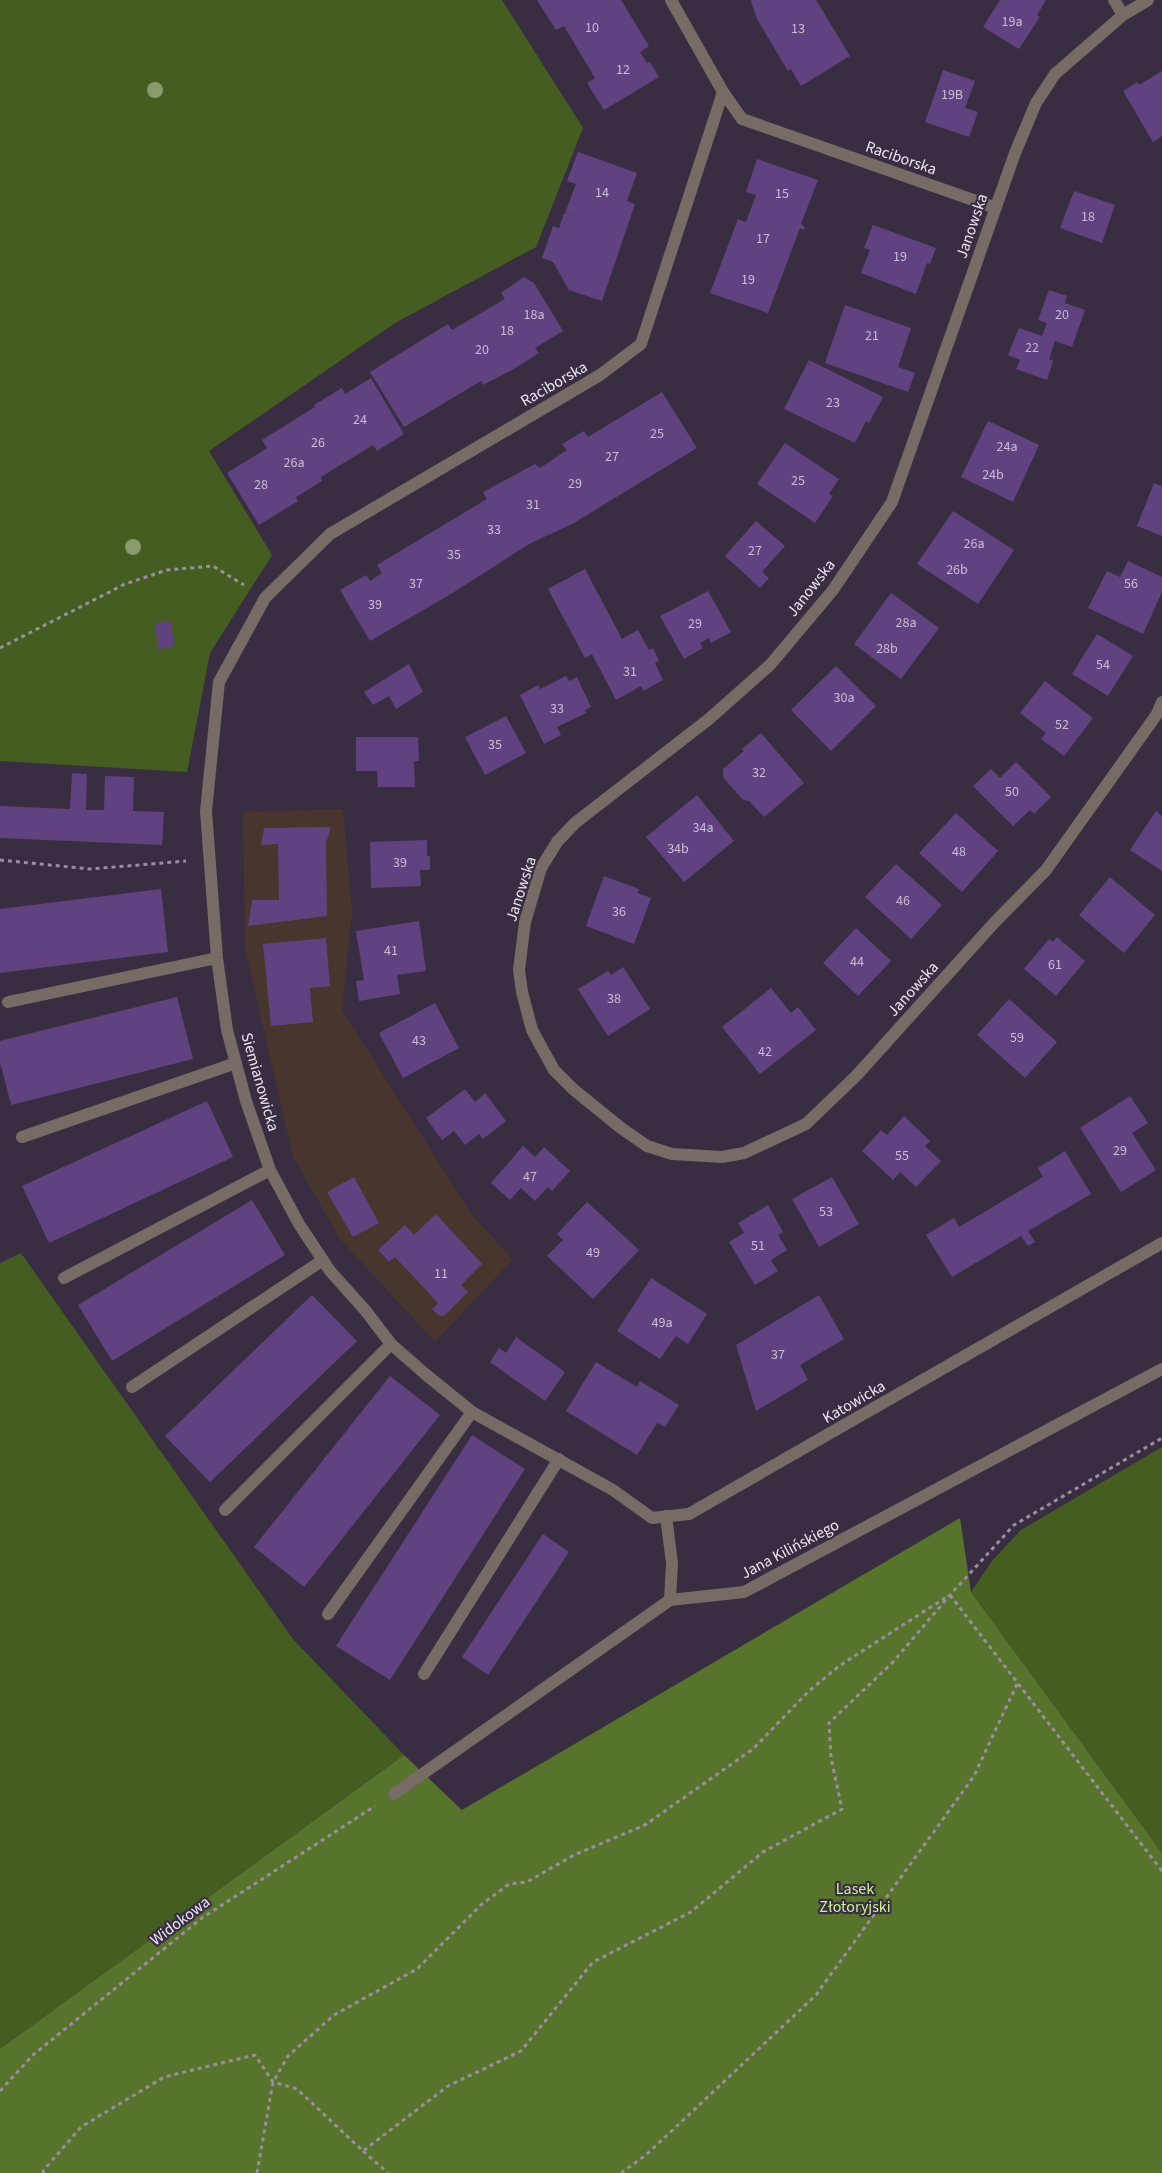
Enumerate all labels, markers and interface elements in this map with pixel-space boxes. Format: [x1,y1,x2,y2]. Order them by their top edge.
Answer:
house number: 19a [1002,12,1022,32]
house number: 10 [585,18,599,38]
house number: 13 [791,19,805,39]
house number: 12 [616,60,630,80]
house number: 19B [941,85,963,105]
street label: Raciborska [862,136,940,180]
house number: 14 [595,183,609,203]
house number: 15 [775,184,789,204]
street label: Janowska [951,191,993,261]
house number: 18 [1081,207,1095,227]
house number: 17 [756,229,770,249]
house number: 19 [893,247,907,267]
house number: 19 [741,270,755,290]
house number: 18a [524,305,544,325]
house number: 20 [1055,305,1069,325]
house number: 18 [500,321,514,341]
house number: 21 [865,326,879,346]
house number: 22 [1025,338,1039,358]
house number: 20 [475,340,489,360]
street label: Raciborska [517,356,591,412]
house number: 23 [826,393,840,413]
house number: 24 [353,410,367,430]
house number: 25 [650,424,664,444]
house number: 26 [311,433,325,453]
house number: 24a [997,437,1017,457]
house number: 27 [605,447,619,467]
house number: 26a [284,453,304,473]
house number: 24b [982,465,1004,485]
house number: 25 [791,471,805,491]
house number: 29 [568,474,582,494]
house number: 28 [254,475,268,495]
house number: 31 [526,495,540,515]
house number: 33 [487,520,501,540]
house number: 26a [964,534,984,554]
house number: 27 [748,541,762,561]
house number: 35 [447,545,461,565]
street label: Janowska [782,555,840,621]
house number: 26b [946,560,968,580]
house number: 37 [409,574,423,594]
house number: 56 [1124,574,1138,594]
house number: 39 [368,595,382,615]
house number: 28a [896,613,916,633]
house number: 29 [688,614,702,634]
house number: 28b [876,639,898,659]
house number: 54 [1096,655,1110,675]
house number: 31 [623,662,637,682]
house number: 30a [834,688,854,708]
house number: 33 [550,699,564,719]
house number: 52 [1055,715,1069,735]
house number: 35 [488,735,502,755]
house number: 32 [752,763,766,783]
house number: 50 [1005,782,1019,802]
house number: 34a [693,818,713,838]
house number: 34b [667,839,689,859]
house number: 48 [952,842,966,862]
house number: 39 [393,853,407,873]
street label: Janowska [500,854,542,924]
house number: 46 [896,891,910,911]
house number: 36 [612,902,626,922]
house number: 41 [384,941,398,961]
house number: 44 [850,952,864,972]
house number: 61 [1048,955,1062,975]
street label: Janowska [882,957,944,1021]
house number: 38 [607,989,621,1009]
house number: 59 [1010,1028,1024,1048]
street label: Siemianowicka [235,1030,285,1134]
house number: 43 [412,1031,426,1051]
house number: 42 [758,1042,772,1062]
house number: 29 [1113,1141,1127,1161]
house number: 55 [895,1146,909,1166]
house number: 47 [523,1167,537,1187]
house number: 53 [819,1202,833,1222]
house number: 51 [751,1236,765,1256]
house number: 49 [586,1243,600,1263]
house number: 11 [434,1264,448,1284]
house number: 49a [652,1313,672,1333]
house number: 37 [771,1345,785,1365]
street label: Katowicka [818,1375,890,1429]
street label: Jana Kilińskiego [737,1514,843,1584]
park label: Lasek Złotoryjski [819,1878,891,1918]
street label: Widokowa [146,1891,214,1951]

